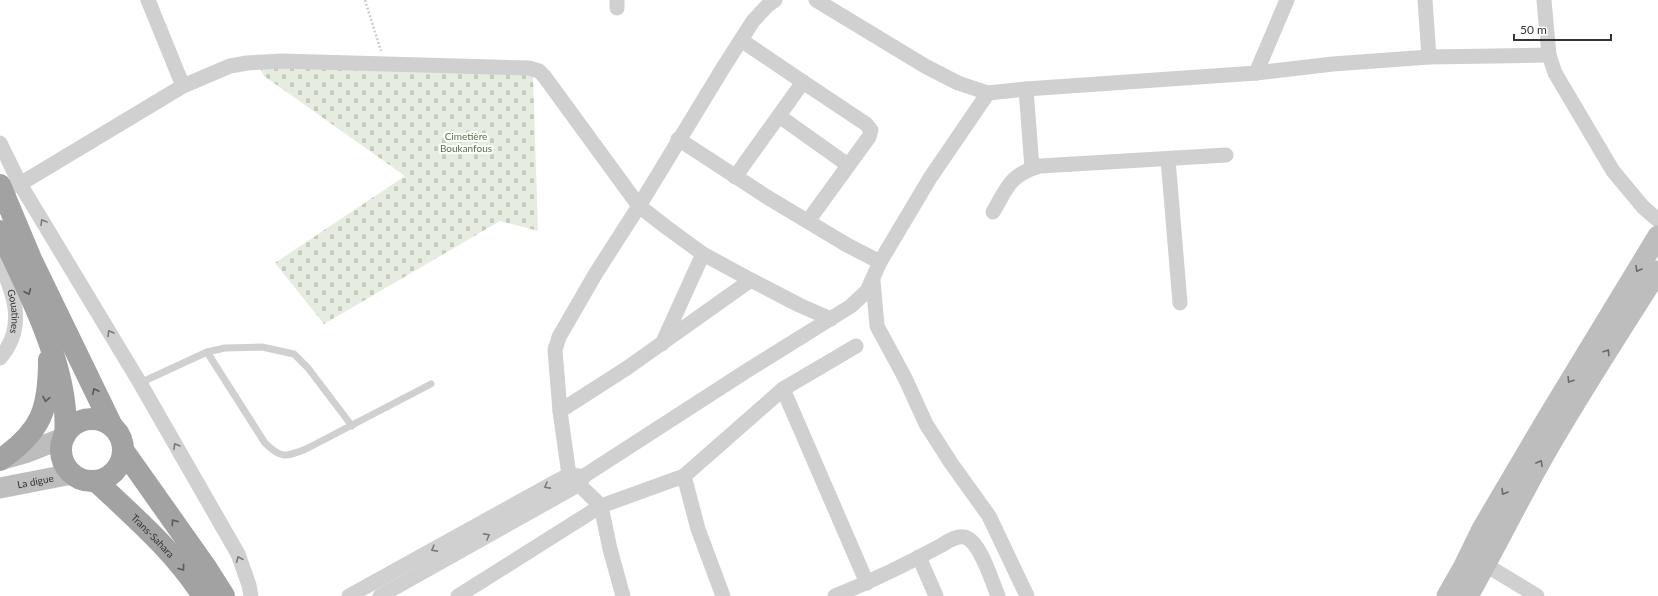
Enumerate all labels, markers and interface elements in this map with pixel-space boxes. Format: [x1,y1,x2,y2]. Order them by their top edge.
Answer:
scale bar [1514,16,1611,42]
text: 50 m [1520,22,1547,37]
park label: Cimetière Boukanfous [440,130,492,154]
one-way arrow [40,219,48,226]
one-way arrow [1635,265,1643,272]
one-way arrow [23,287,31,295]
street label: Gouatines [5,288,22,335]
one-way arrow [107,330,115,337]
one-way arrow [1603,349,1610,356]
one-way arrow [1567,376,1575,383]
one-way arrow [92,388,100,395]
one-way arrow [42,396,50,402]
one-way arrow [173,443,180,450]
one-way arrow [1536,460,1543,467]
street label: La digue [16,472,55,491]
one-way arrow [544,481,551,489]
one-way arrow [1501,488,1508,495]
street label: Trans-Sahara [129,511,177,560]
one-way arrow [171,519,179,526]
one-way arrow [483,533,490,540]
one-way arrow [430,545,438,552]
one-way arrow [236,555,244,562]
one-way arrow [178,563,185,570]

